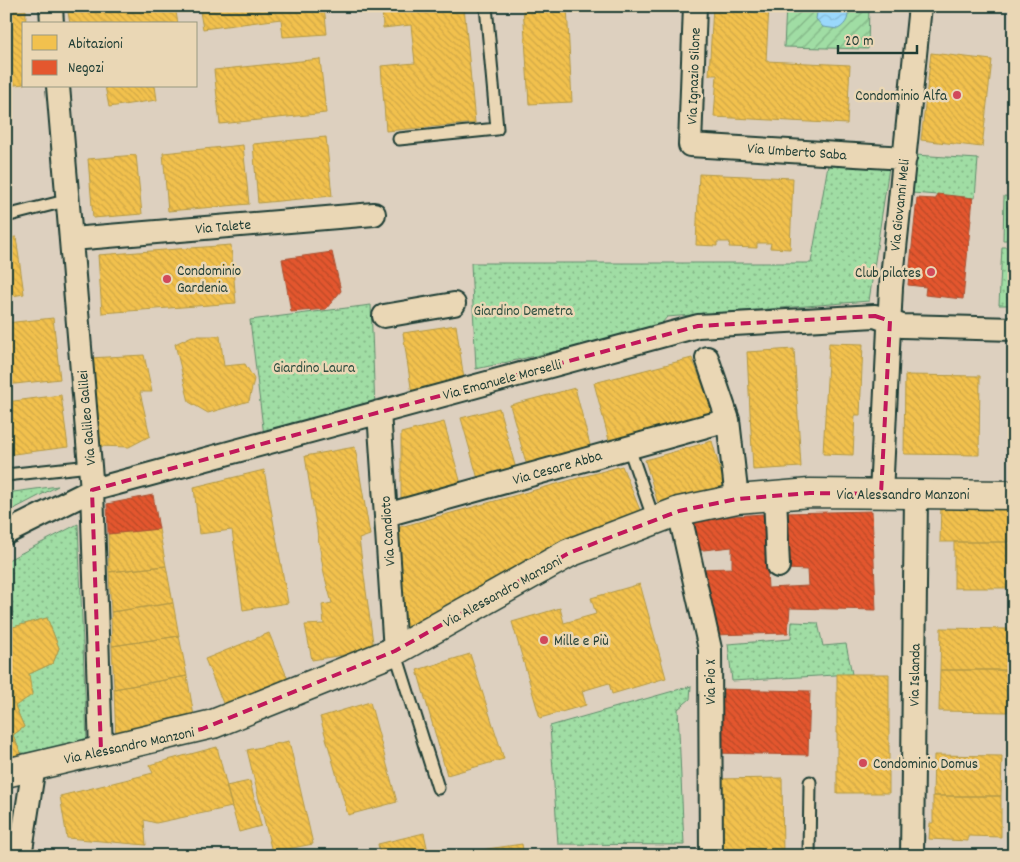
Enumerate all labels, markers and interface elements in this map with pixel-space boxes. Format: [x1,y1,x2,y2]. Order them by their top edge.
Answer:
legend [22,22,198,88]
scale bar [838,22,916,54]
street label: Via Ignazio Silone [682,27,708,125]
text: 20 m [845,31,873,53]
text: Abitazioni [68,34,123,56]
text: Negozi [68,58,104,80]
place label: Condominio Alfa [855,86,948,108]
marker: Condominio Alfa [951,89,963,101]
street label: Via Umberto Saba [746,139,848,168]
street label: Via Giovanni Meli [885,158,917,252]
street label: Via Talete [194,215,252,241]
place label: Condominio Gardenia [177,261,241,300]
place label: Club pilates [855,263,921,285]
marker: Club pilates [925,266,937,278]
marker: Condominio Gardenia [161,273,173,285]
park label: Giardino Demetra [473,301,574,323]
street label: Via Emanuele Morselli [441,354,565,407]
park label: Giardino Laura [273,358,356,380]
street label: Via Galileo Galilei [73,369,103,466]
street label: Via Cesare Abba [510,445,606,492]
street label: Via Alessandro Manzoni [837,485,970,507]
street label: Via Candioto [376,495,402,567]
street label: Via Alessandro Manzoni [440,551,567,635]
place label: Mille e Più [554,631,609,653]
marker: Mille e Più [538,634,550,646]
street label: Via Islanda [904,642,928,707]
street label: Via Pio X [701,659,723,705]
street label: Via Alessandro Manzoni [62,722,197,772]
place label: Condominio Domus [873,754,978,776]
marker: Condominio Domus [857,757,869,769]

